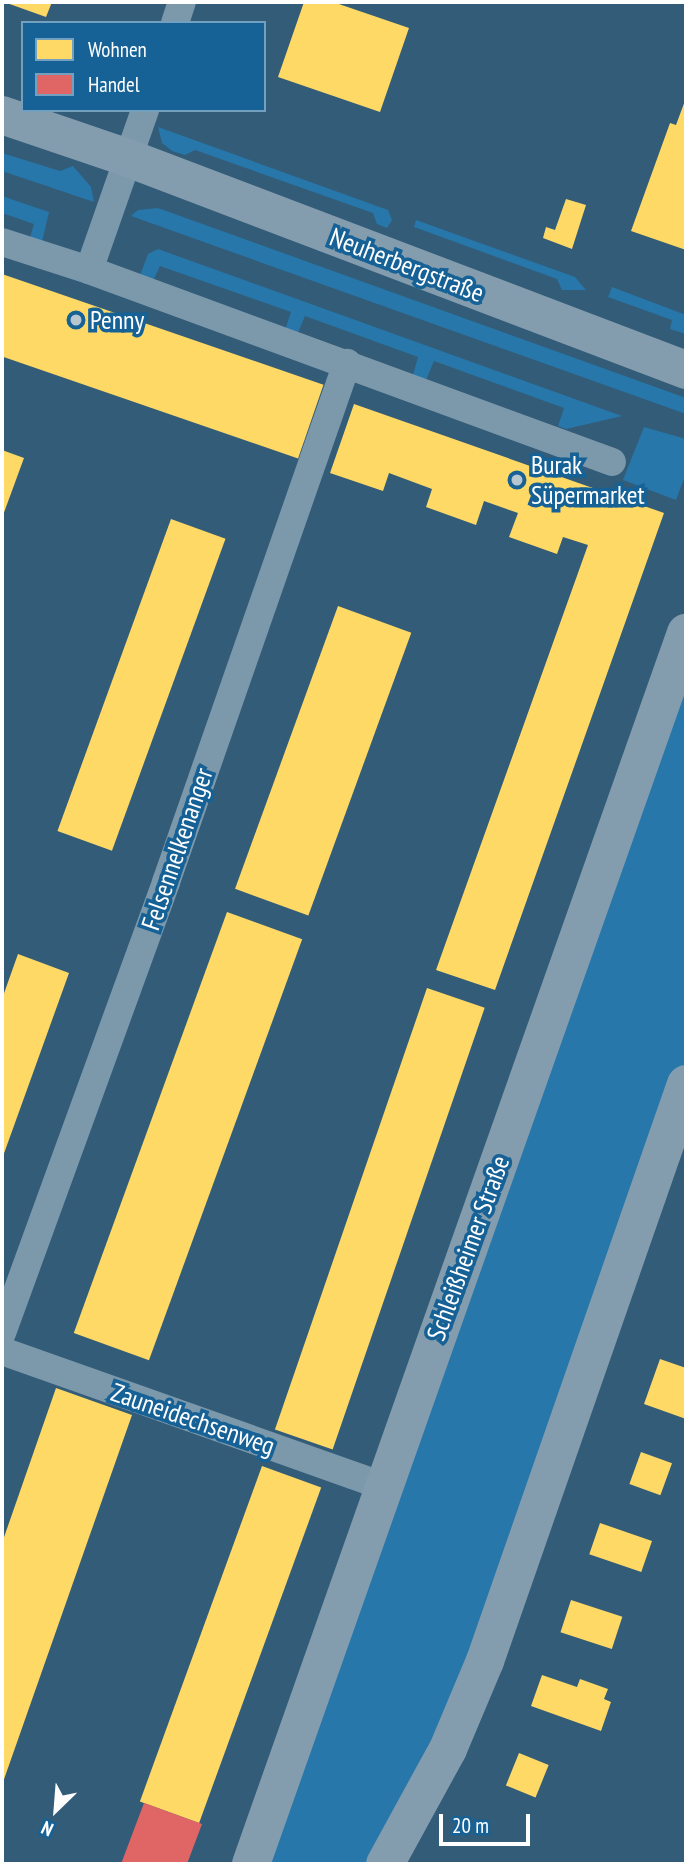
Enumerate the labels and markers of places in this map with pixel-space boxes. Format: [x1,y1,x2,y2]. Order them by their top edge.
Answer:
place label: Penny [90,304,144,336]
marker: Penny [68,312,84,328]
place label: Burak Süpermarket [531,449,645,510]
marker: Burak Süpermarket [509,472,525,488]

